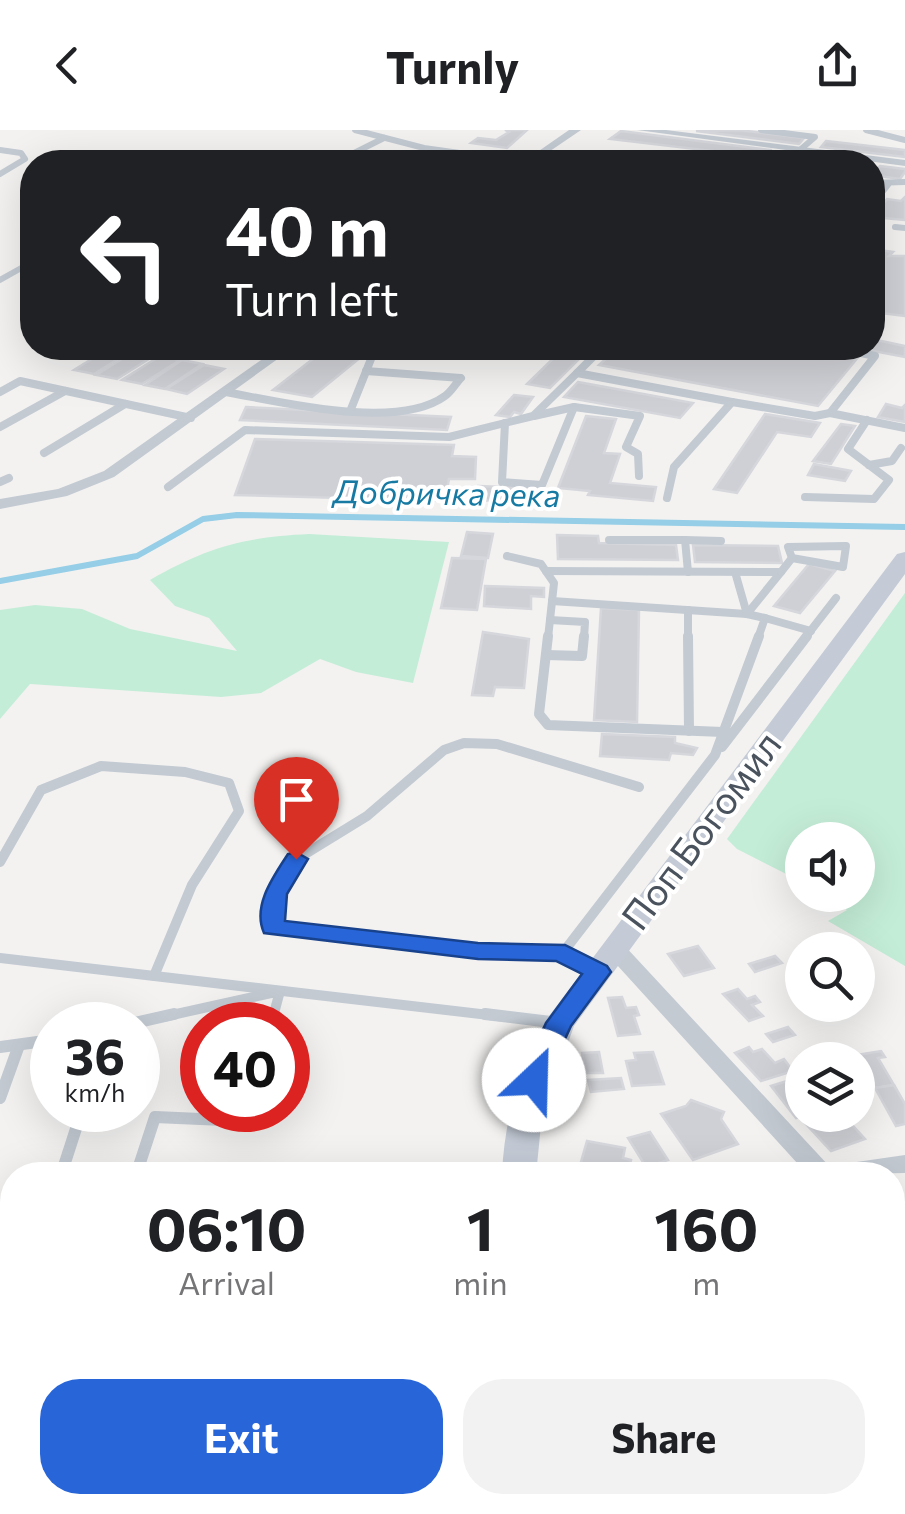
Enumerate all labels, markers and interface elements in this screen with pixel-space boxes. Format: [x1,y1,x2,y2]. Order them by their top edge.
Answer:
icon: back [40,38,95,93]
text: Turnly [386,38,519,93]
icon: share [810,38,865,93]
text: 40 m [225,185,389,270]
icon: left [60,190,190,320]
text: Turn left [225,270,399,325]
water label: Добричка река [330,470,561,514]
street label: Поп Богомил [610,721,790,938]
pin [254,757,339,860]
icon: arrive [269,772,324,827]
map controls [785,822,875,1132]
button: sound [785,822,875,912]
button: search [785,932,875,1022]
speed limit sign: 40 [180,1002,310,1132]
text: 36 [65,1024,125,1085]
position arrow [482,1028,586,1132]
button: layers [785,1042,875,1132]
text: km/h [65,1077,125,1107]
text: 06:10 [147,1190,306,1263]
text: 1 [467,1190,494,1263]
text: 160 [654,1190,758,1263]
text: Arrival [178,1262,275,1302]
text: min [453,1262,508,1302]
text: m [692,1262,720,1302]
button: Exit [40,1379,443,1494]
button: Share [463,1379,865,1494]

